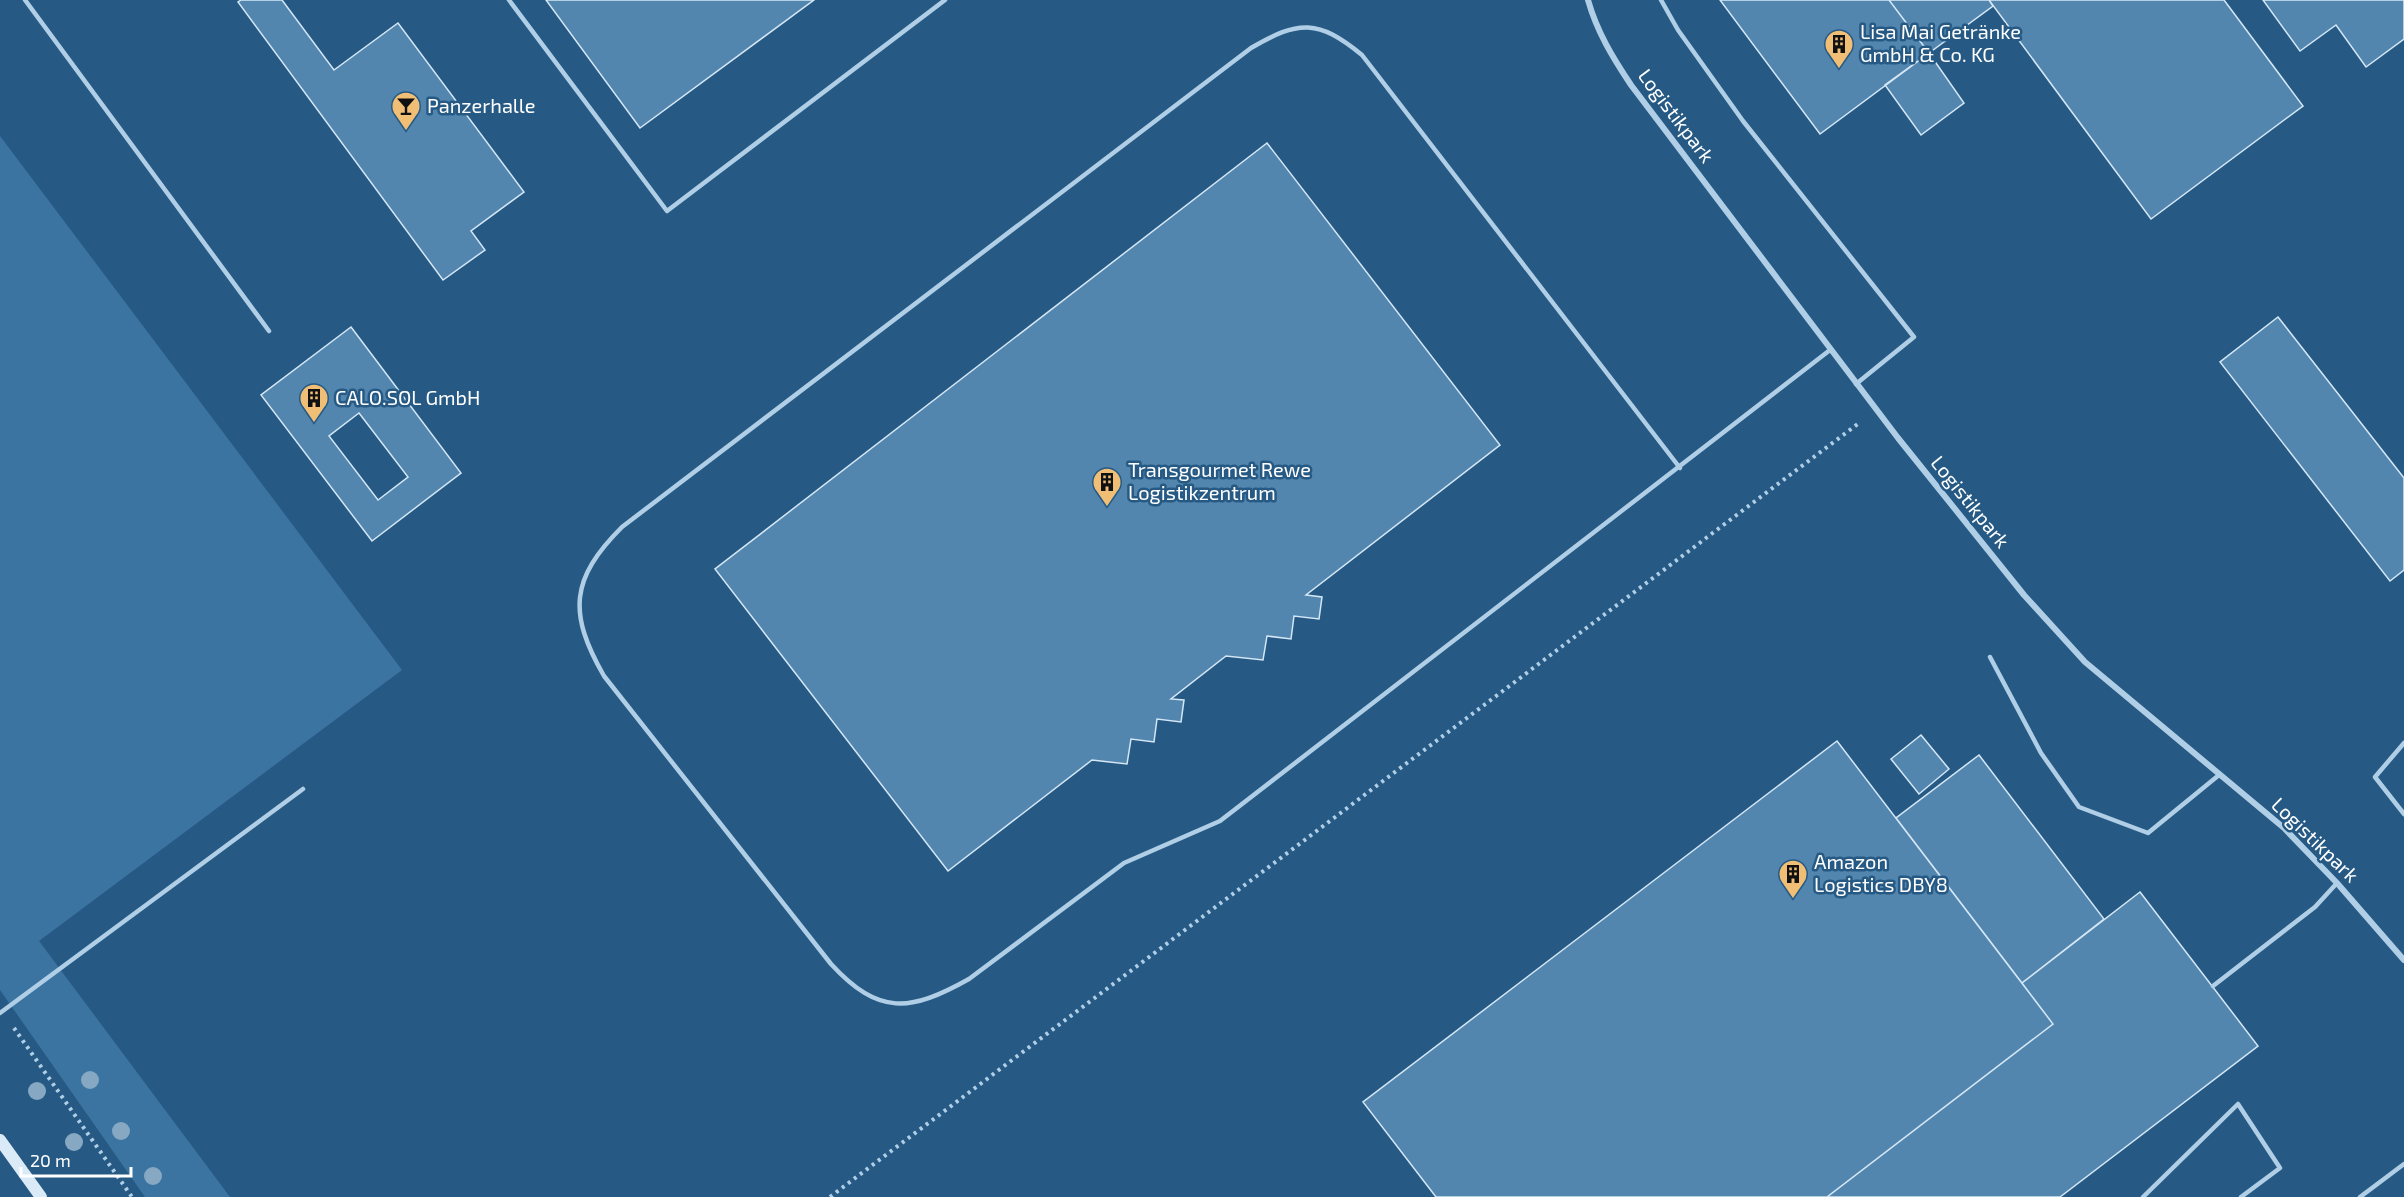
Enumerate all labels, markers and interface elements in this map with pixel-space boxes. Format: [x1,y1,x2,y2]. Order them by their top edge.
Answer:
place label: Lisa Mai Getränke GmbH & Co. KG [1860,19,2021,66]
building icon: Lisa Mai Getränke GmbH & Co. KG [1823,28,1855,70]
street label: Logistikpark [1634,64,1720,167]
bar icon: Panzerhalle [390,90,422,132]
place label: Panzerhalle [427,93,535,117]
building icon: CALO.SOL GmbH [298,382,330,424]
place label: CALO.SOL GmbH [335,385,480,409]
street label: Logistikpark [1926,451,2015,552]
place label: Transgourmet Rewe Logistikzentrum [1128,457,1311,504]
building icon: Transgourmet Rewe Logistikzentrum [1091,466,1123,508]
street label: Logistikpark [2267,792,2364,887]
place label: Amazon Logistics DBY8 [1814,849,1948,896]
building icon: Amazon Logistics DBY8 [1777,858,1809,900]
scale bar [21,1140,130,1178]
text: 20 m [30,1149,71,1171]

